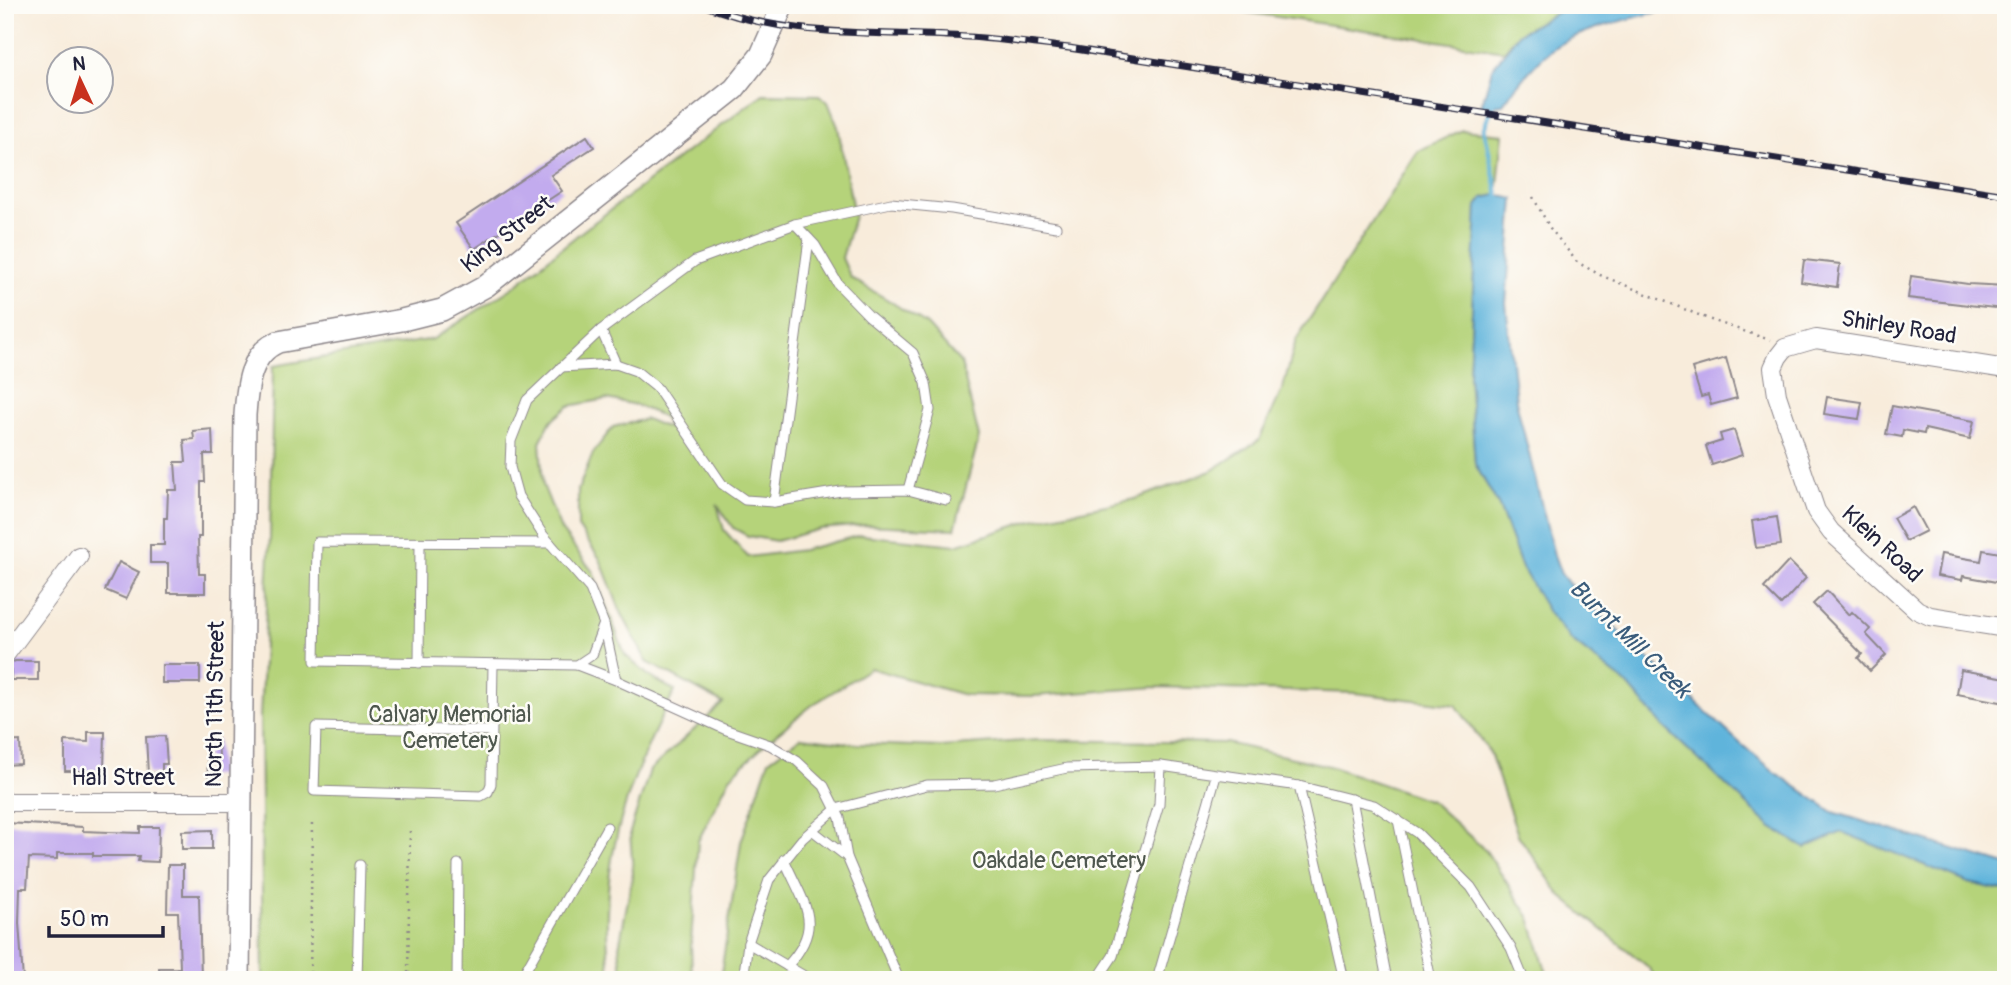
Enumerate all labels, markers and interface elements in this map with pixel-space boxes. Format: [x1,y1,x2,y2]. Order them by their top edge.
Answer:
north arrow [46,46,116,116]
text: N [72,52,86,76]
street label: King Street [455,188,560,279]
street label: Shirley Road [1839,304,1959,350]
street label: Klein Road [1835,499,1929,589]
water label: Burnt Mill Creek [1563,574,1698,705]
street label: North 11th Street [199,620,231,788]
park label: Calvary Memorial Cemetery [368,700,532,755]
street label: Hall Street [71,763,176,792]
park label: Oakdale Cemetery [972,846,1146,875]
scale bar [49,894,163,938]
text: 50 m [60,906,109,933]

